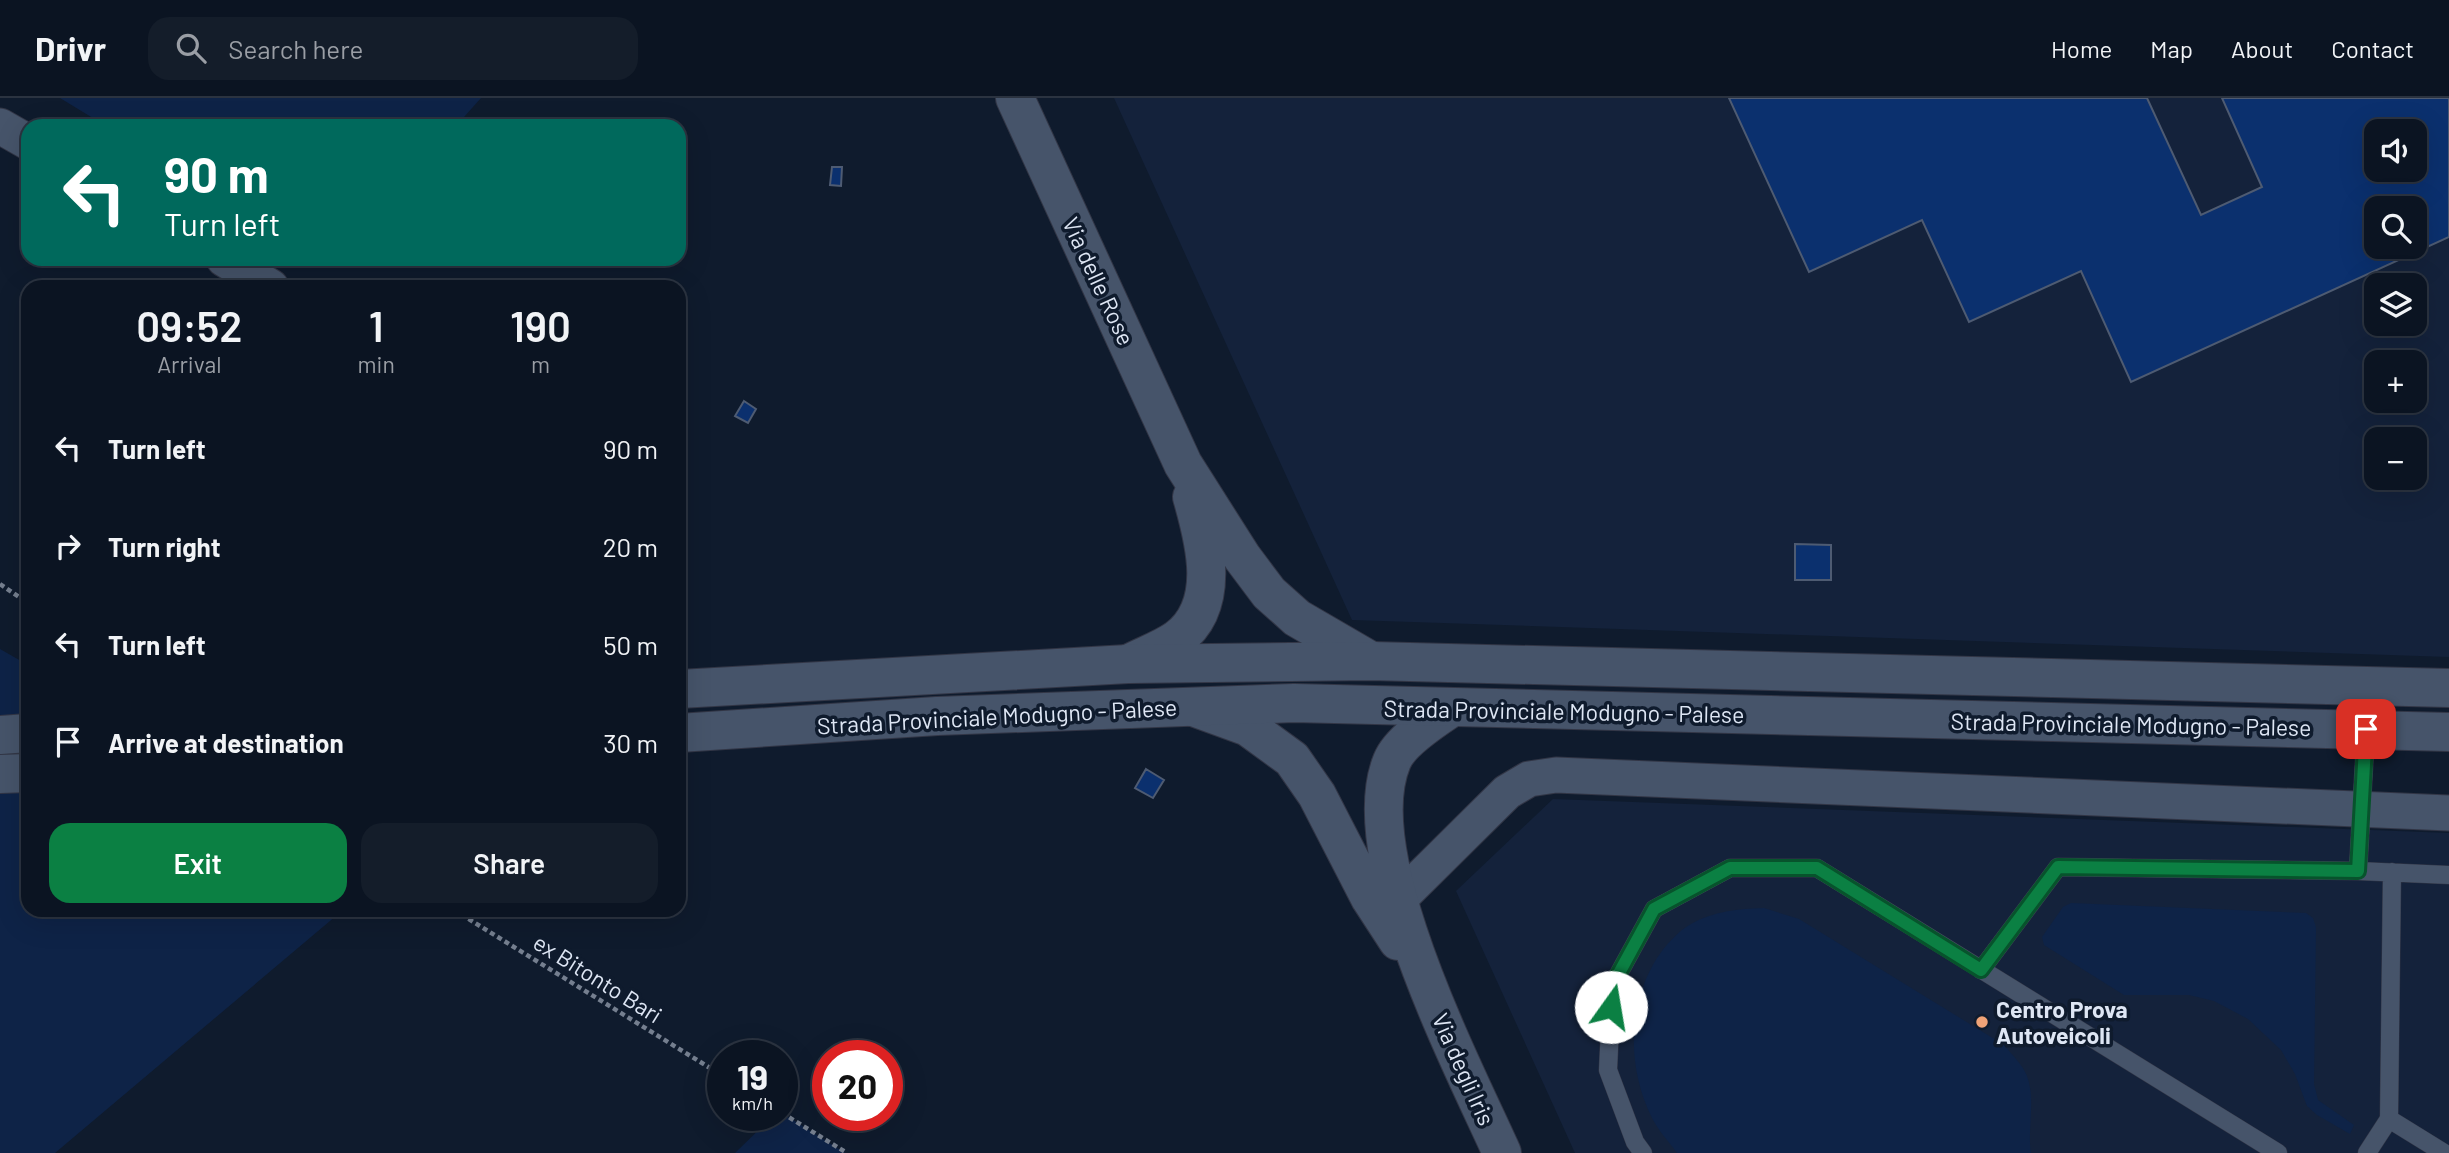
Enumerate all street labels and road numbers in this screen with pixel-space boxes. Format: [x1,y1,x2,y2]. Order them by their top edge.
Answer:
street label: Via delle Rose [1057,213,1141,349]
street label: Strada Provinciale Modugno - Palese [816,693,1178,739]
street label: Strada Provinciale Modugno - Palese [1383,694,1745,728]
street label: Strada Provinciale Modugno - Palese [1950,707,2312,741]
street label: ex Bitonto Bari [529,927,667,1029]
street label: Via degli Iris [1427,1009,1501,1129]

